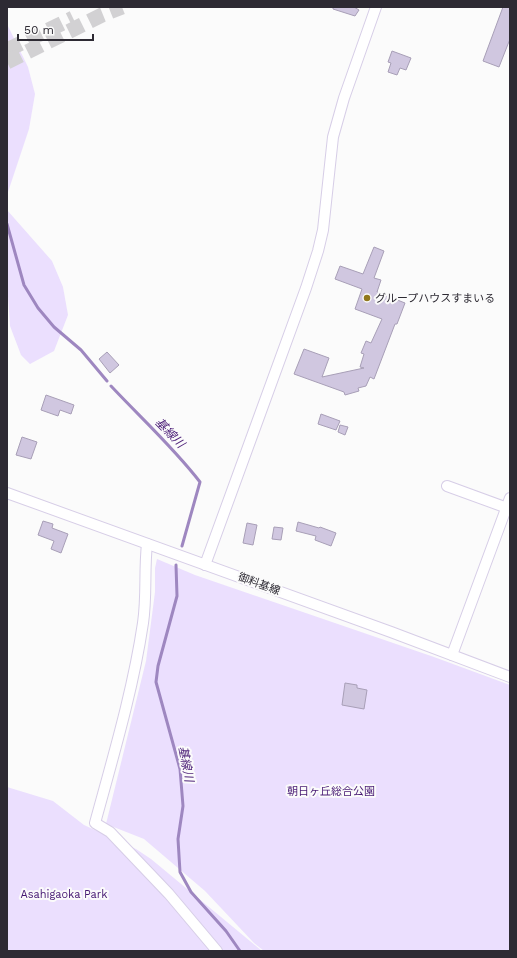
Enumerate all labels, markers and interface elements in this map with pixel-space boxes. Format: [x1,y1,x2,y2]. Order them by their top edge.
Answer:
scale bar [18,16,93,42]
text: 50 m [24,23,54,37]
place label: グループハウスすまいる [375,292,495,305]
marker: グループハウスすまいる [362,293,372,303]
water label: 基線川 [152,415,189,452]
street label: 御料基線 [235,570,282,598]
water label: 基線川 [176,745,197,785]
park label: 朝日ヶ丘総合公園 [287,785,375,798]
park label: Asahigaoka Park [20,888,108,901]

